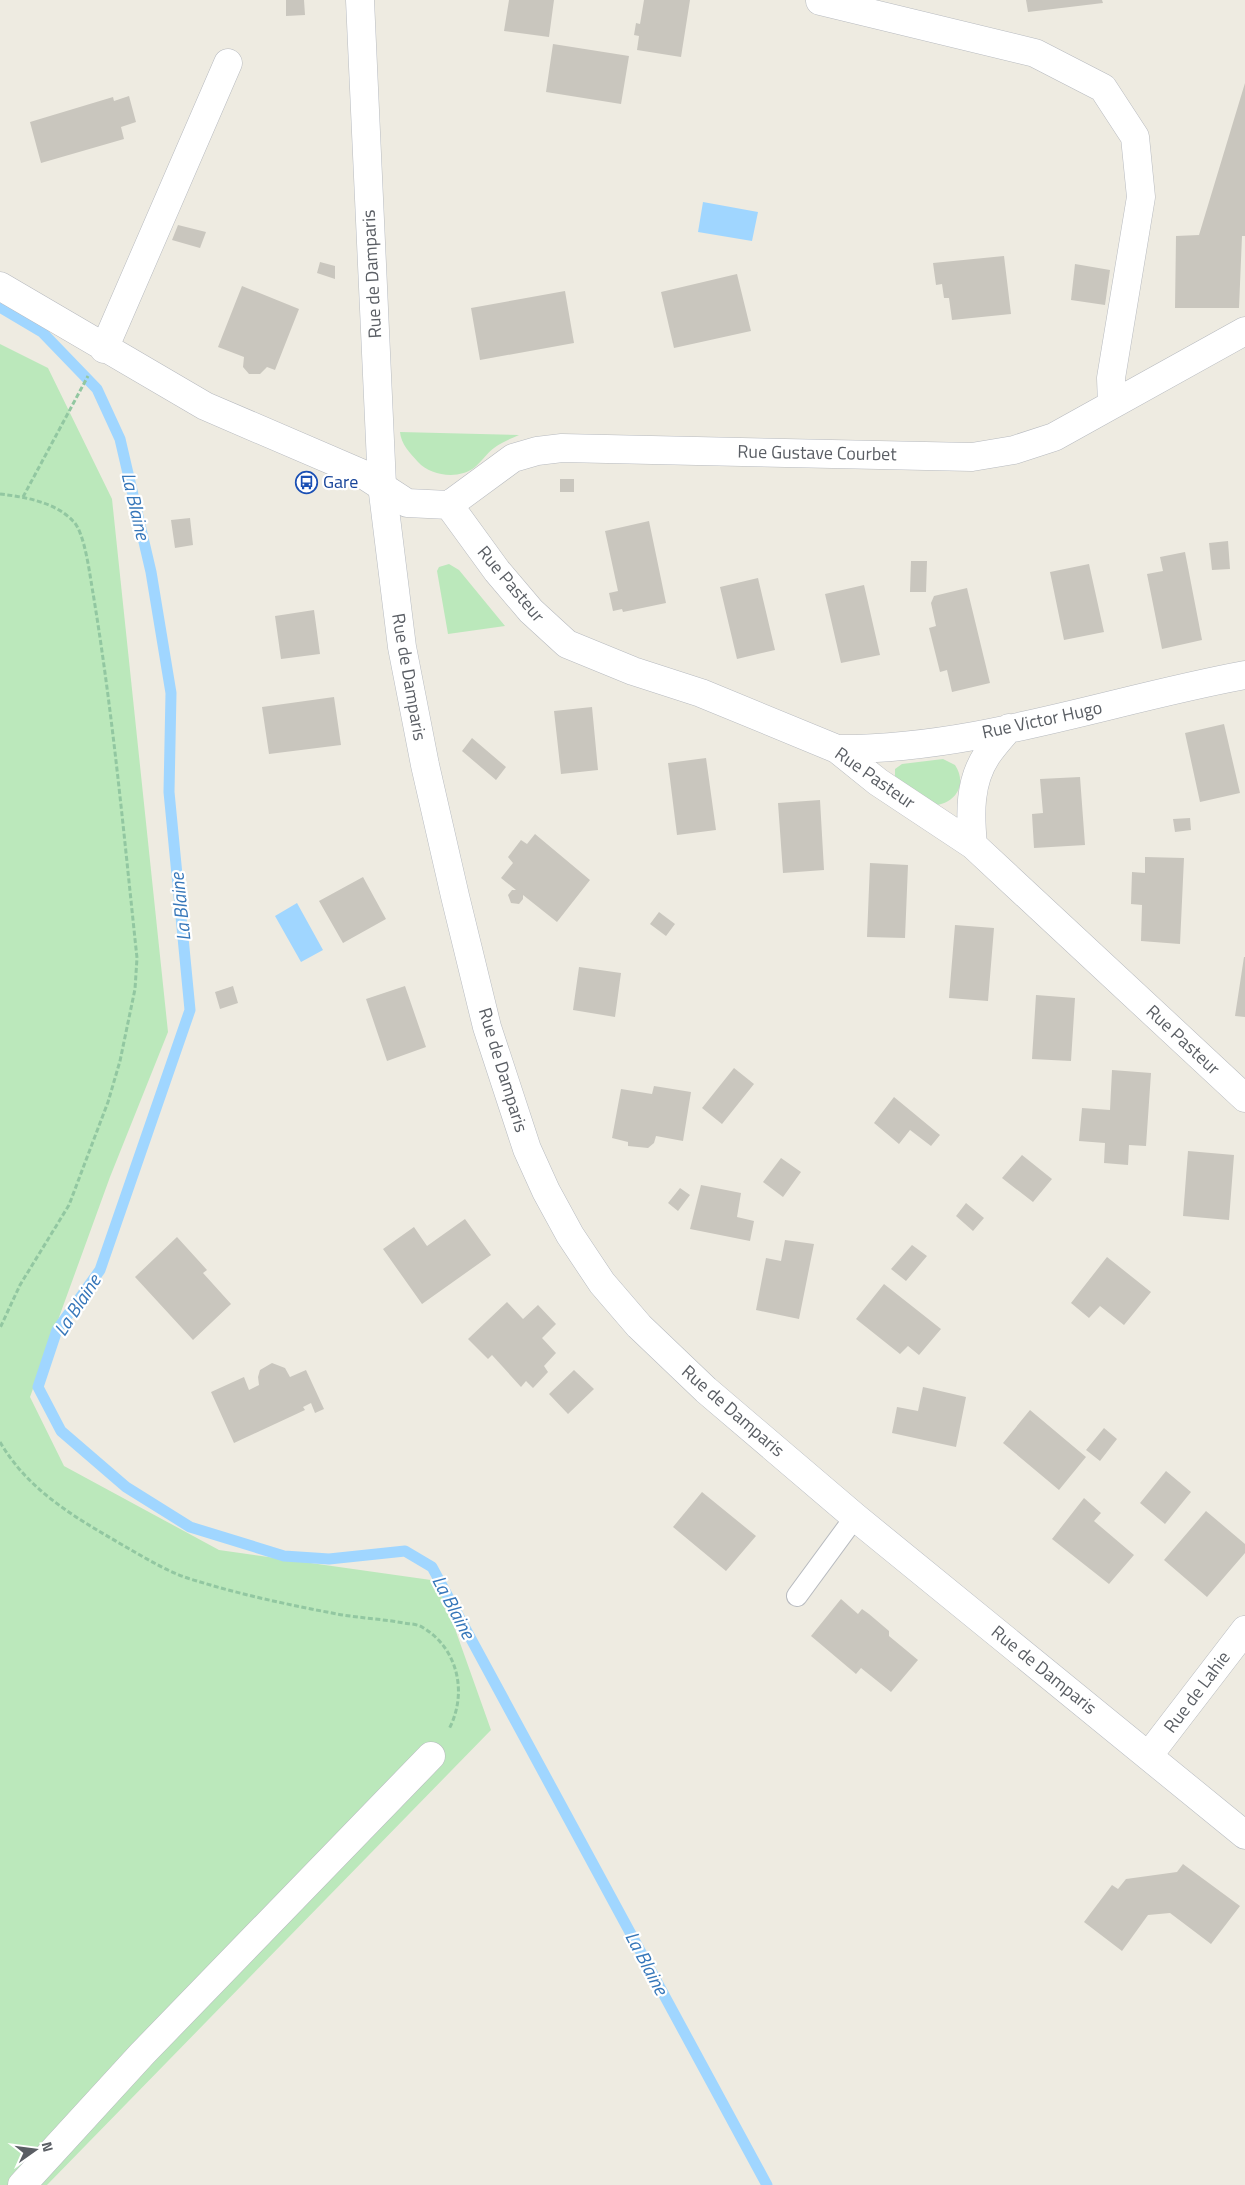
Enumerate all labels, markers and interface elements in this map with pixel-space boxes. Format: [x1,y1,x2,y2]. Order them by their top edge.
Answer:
street label: Rue de Damparis [355,209,388,339]
street label: Rue Gustave Courbet [737,438,897,467]
place label: Gare [323,468,358,495]
water label: La Blaine [115,469,159,544]
bus stop icon: Gare [295,470,319,494]
street label: Rue Pasteur [471,539,552,628]
street label: Rue de Damparis [385,611,434,743]
street label: Rue Victor Hugo [979,694,1105,745]
street label: Rue Pasteur [830,740,921,815]
water label: La Blaine [161,870,198,943]
street label: Rue Pasteur [1140,998,1226,1081]
street label: Rue de Damparis [472,1004,535,1135]
water label: La Blaine [46,1267,108,1341]
street label: Rue de Damparis [676,1358,791,1463]
water label: La Blaine [426,1570,484,1645]
street label: Rue de Damparis [986,1619,1103,1721]
street label: Rue de Lahie [1157,1645,1236,1738]
water label: La Blaine [619,1926,677,2001]
north arrow [10,2125,60,2175]
text: N [37,2139,59,2154]

